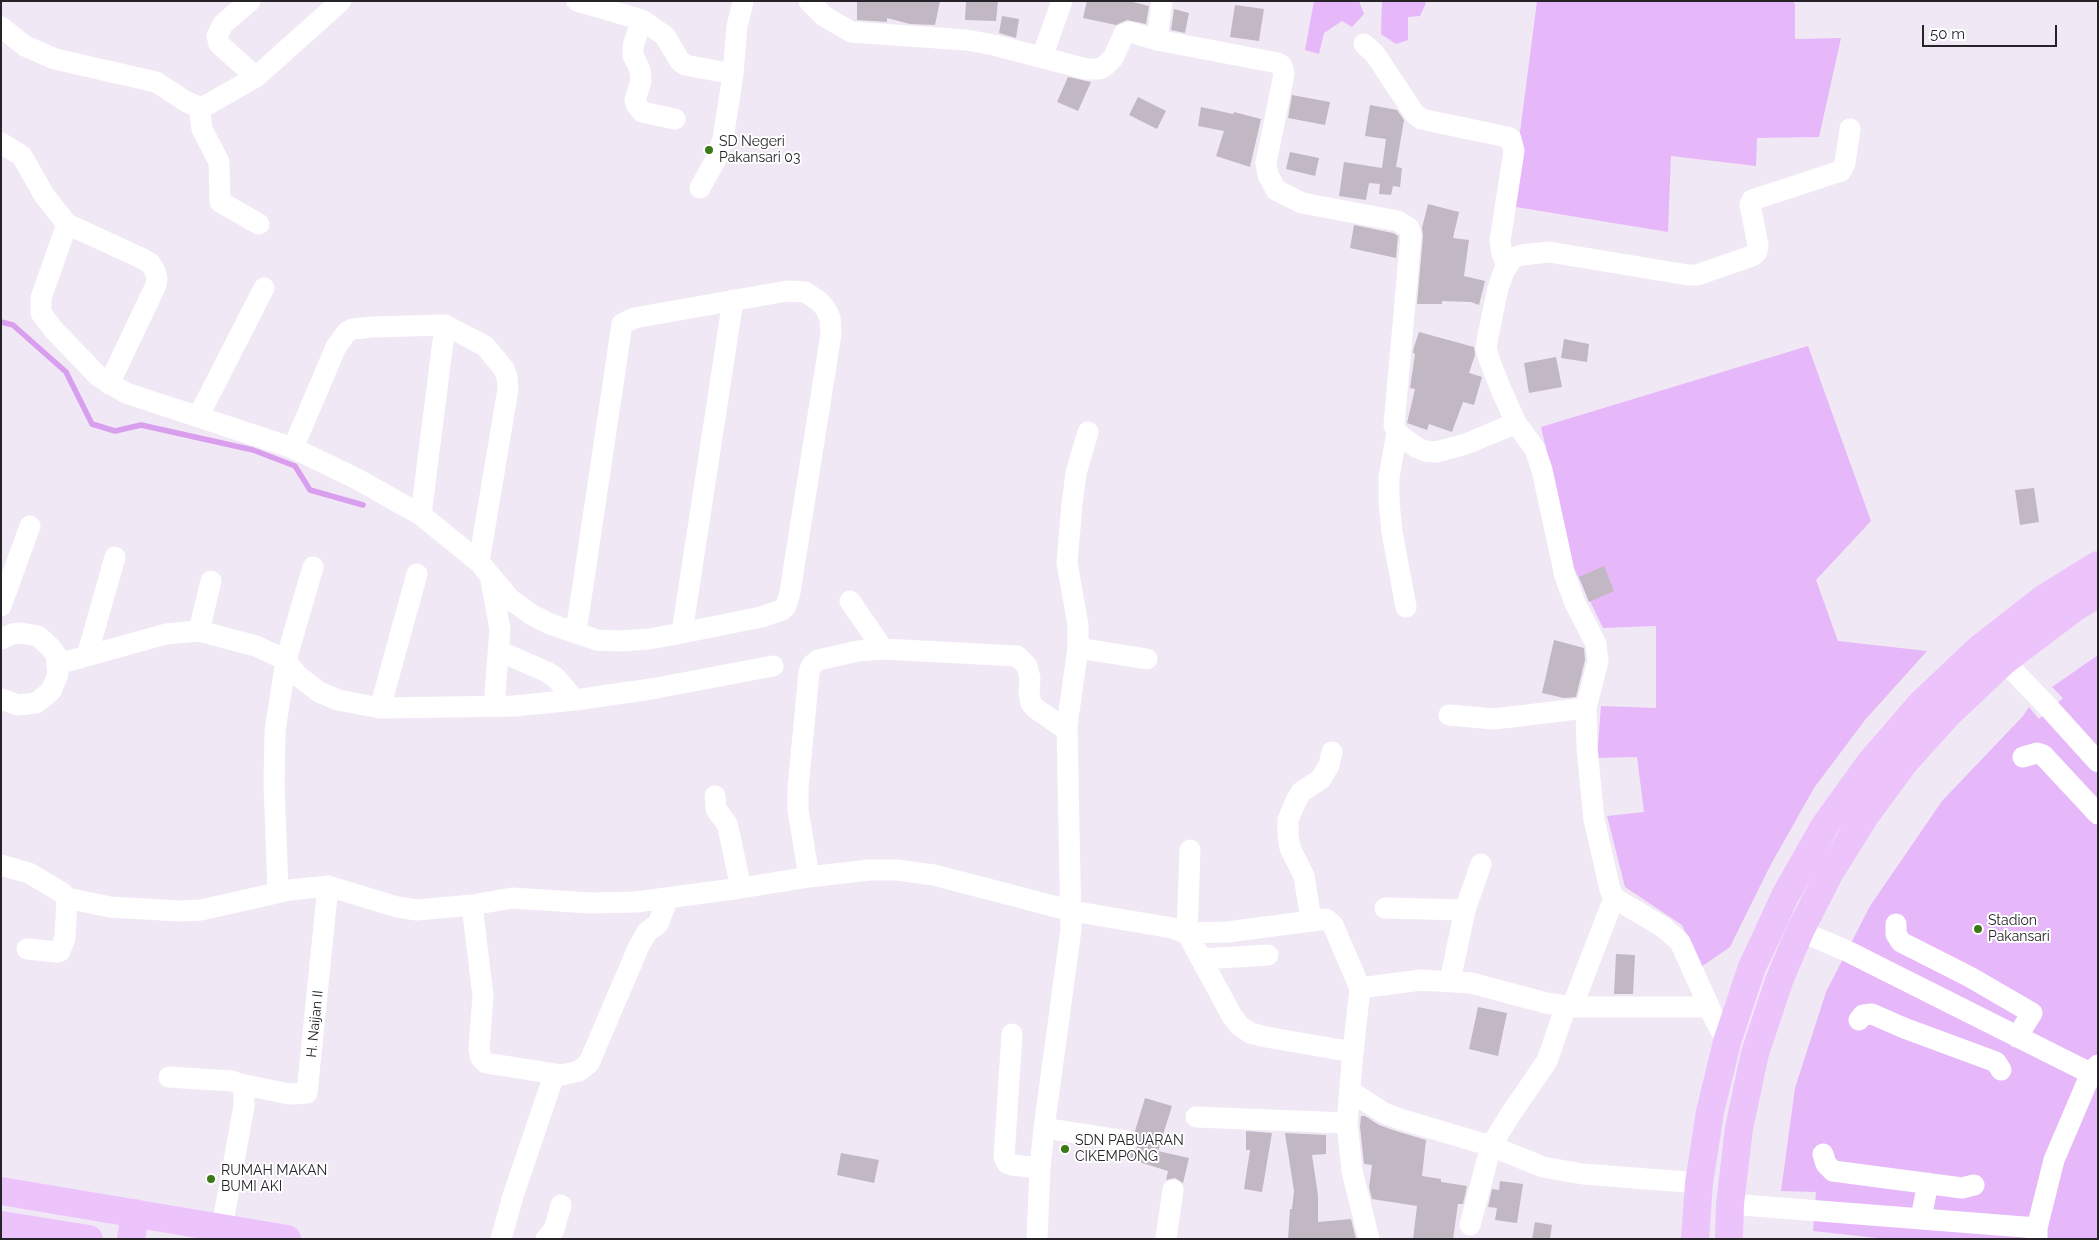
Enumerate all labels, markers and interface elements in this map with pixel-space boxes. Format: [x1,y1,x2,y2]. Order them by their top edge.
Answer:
scale bar [1924,15,2059,47]
text: 50 m [1930,25,1965,43]
place label: SD Negeri Pakansari 03 [719,134,800,166]
marker: SD Negeri Pakansari 03 [703,144,715,156]
place label: Stadion Pakansari [1988,913,2050,946]
marker: Stadion Pakansari [1972,923,1984,935]
street label: H. Naijan II [303,990,327,1058]
place label: SDN PABUARAN CIKEMPONG [1075,1133,1184,1166]
marker: SDN PABUARAN CIKEMPONG [1059,1143,1071,1155]
place label: RUMAH MAKAN BUMI AKI [221,1163,327,1196]
marker: RUMAH MAKAN BUMI AKI [205,1173,217,1185]

